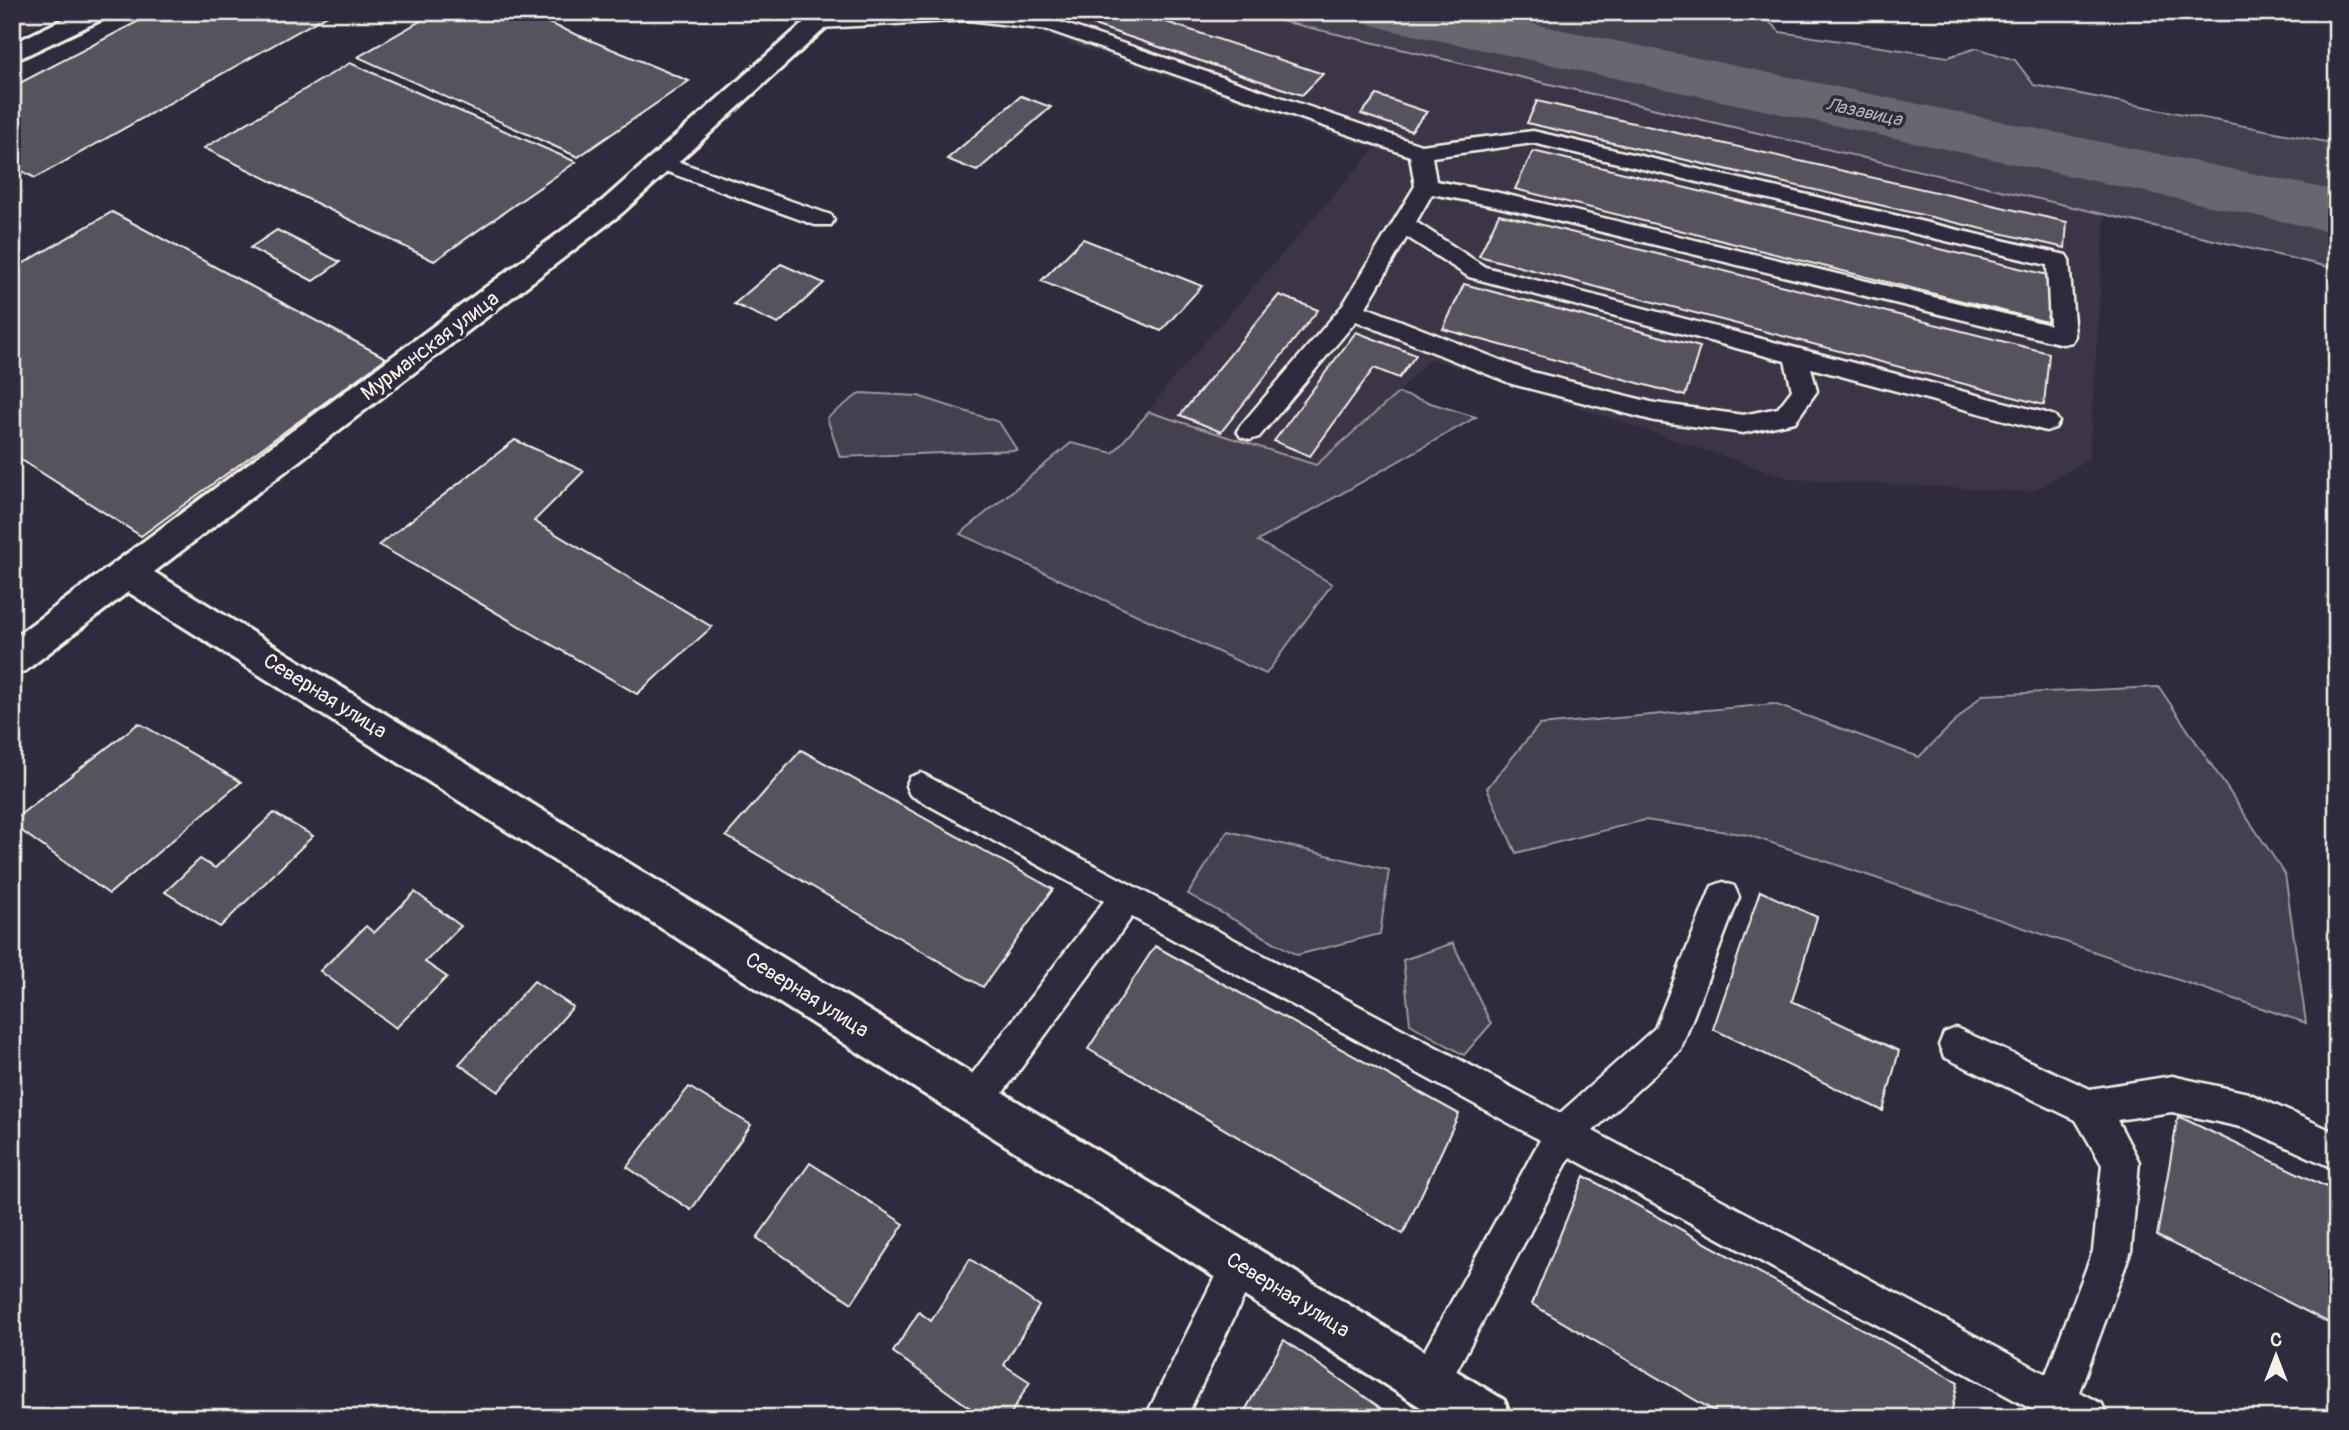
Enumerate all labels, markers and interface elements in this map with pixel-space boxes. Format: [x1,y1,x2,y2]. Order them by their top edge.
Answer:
water label: Лазавица [1824,92,1905,132]
street label: Мурманская улица [356,285,504,407]
street label: Северная улица [258,647,392,745]
street label: Северная улица [740,946,874,1044]
street label: Северная улица [1221,1246,1355,1344]
north arrow [2240,1322,2310,1392]
text: С [2270,1328,2282,1352]

